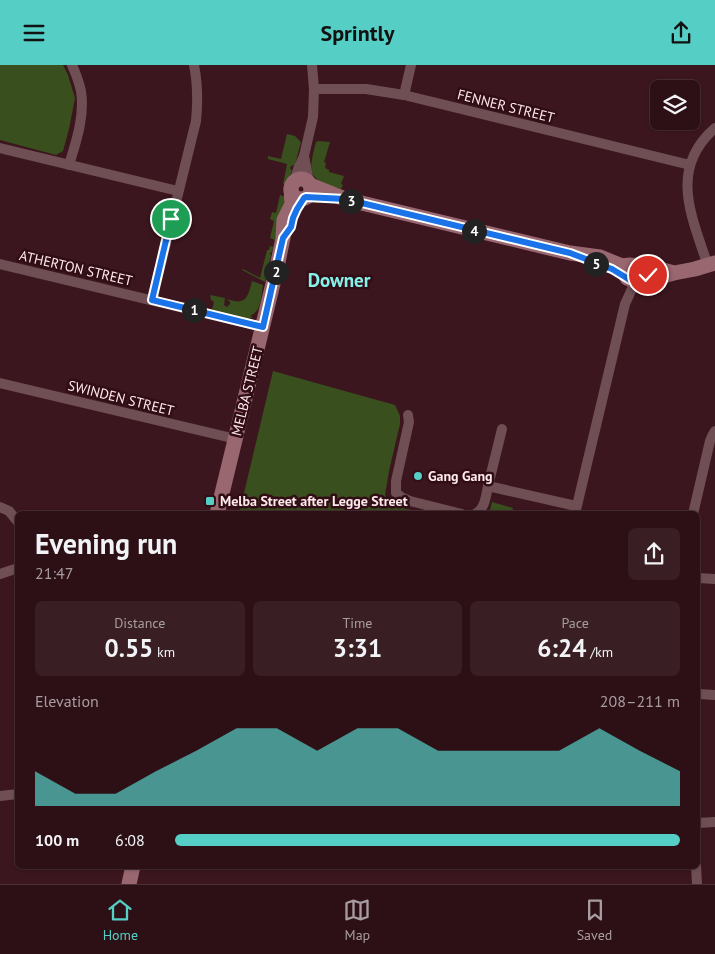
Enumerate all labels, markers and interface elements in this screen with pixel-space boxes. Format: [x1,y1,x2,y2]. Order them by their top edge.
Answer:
icon: menu [20,19,48,47]
text: Sprintly [321,19,394,47]
icon: share [667,19,695,47]
map controls [650,80,700,130]
button: layers [650,80,700,130]
street label: FENNER STREET [456,85,557,127]
pin: 3 [338,189,364,213]
text: 3 [348,192,355,210]
pin [150,198,192,240]
icon: arrive [157,205,185,233]
pin: 4 [462,219,486,243]
text: 4 [471,222,478,240]
street label: ATHERTON STREET [18,246,135,290]
pin: 5 [584,251,608,277]
pin [627,254,669,296]
text: 5 [593,255,600,273]
pin: 2 [264,259,288,285]
icon: check [634,261,662,289]
text: 2 [273,263,280,281]
district label: Downer [308,268,371,292]
pin: 1 [182,297,206,323]
text: 1 [191,301,198,319]
street label: MELBA STREET [227,344,267,438]
street label: SWINDEN STREET [66,376,176,420]
place label: Gang Gang [428,467,493,485]
marker: Gang Gang [412,470,424,482]
place label: Melba Street after Legge Street [220,492,408,510]
marker: Melba Street after Legge Street [204,495,216,507]
text: Evening run [35,525,177,562]
button: share [628,528,680,580]
text: 21:47 [35,563,73,583]
text: Distance [114,614,165,632]
text: Time [342,614,373,632]
text: Pace [561,614,589,632]
text: 0.55 [105,632,153,664]
text: 3:31 [333,632,382,664]
text: 6:24 [537,632,586,664]
text: km [153,643,175,661]
text: /km [586,643,613,661]
text: Elevation [35,691,99,711]
text: 208–211 m [600,691,680,711]
text: 100 m [35,830,79,850]
text: 6:08 [115,830,145,850]
tab: Home [103,896,138,944]
tab: Map [343,896,371,944]
tab: Saved [577,896,612,944]

